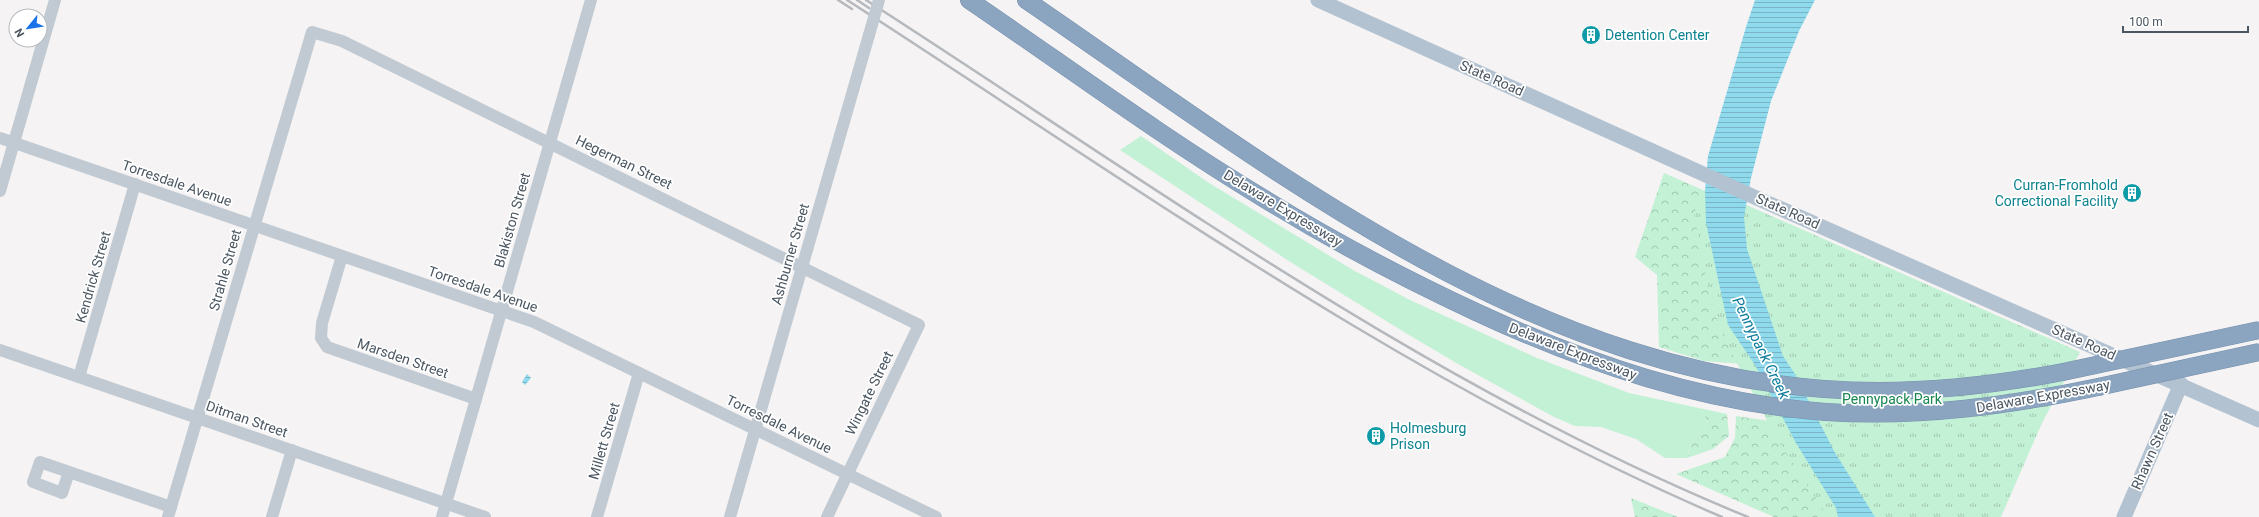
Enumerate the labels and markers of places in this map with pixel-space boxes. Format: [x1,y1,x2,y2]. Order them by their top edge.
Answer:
building icon: Detention Center [1580,24,1602,46]
place label: Detention Center [1605,27,1710,43]
place label: Curran-Fromhold Correctional Facility [1995,177,2118,209]
building icon: Curran-Fromhold Correctional Facility [2121,182,2143,204]
place label: Holmesburg Prison [1390,420,1466,452]
building icon: Holmesburg Prison [1365,425,1387,447]

